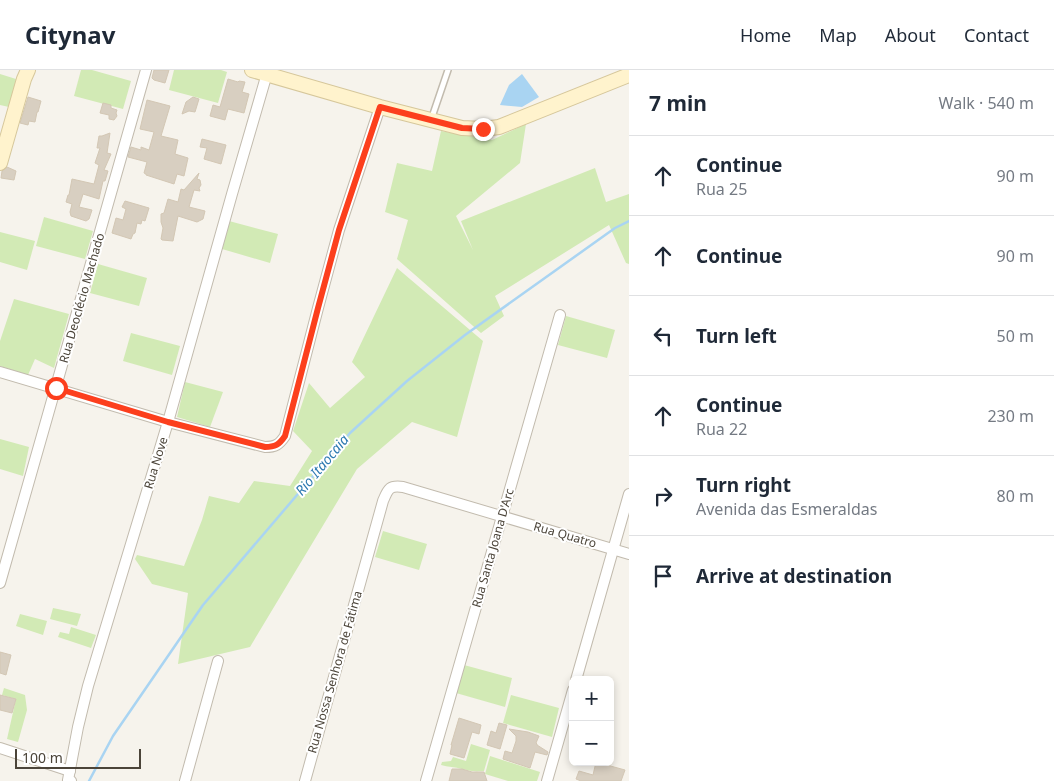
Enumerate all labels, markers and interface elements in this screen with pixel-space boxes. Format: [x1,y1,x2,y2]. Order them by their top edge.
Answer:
text: Citynav [25,18,115,51]
text: Home [740,23,791,47]
text: Map [819,23,857,47]
text: About [885,23,936,47]
text: Contact [964,23,1029,47]
text: 7 min [649,89,707,117]
text: Walk · 540 m [939,92,1034,114]
route end [472,118,495,141]
text: Continue [696,152,782,178]
icon: ahead [649,162,677,190]
text: 90 m [997,165,1034,187]
text: Rua 25 [696,178,747,200]
street label: Rua Deoclécio Machado [55,231,108,365]
icon: ahead [649,242,677,270]
text: Continue [696,243,782,269]
text: 90 m [997,245,1034,267]
icon: left [649,322,677,350]
text: Turn left [696,323,777,349]
text: 50 m [997,325,1034,347]
route start [45,377,68,400]
text: Continue [696,392,782,418]
icon: ahead [649,402,677,430]
text: 230 m [987,405,1034,427]
text: Rua 22 [696,418,747,440]
water label: Rio Itaocaia [291,430,353,499]
street label: Rua Nove [140,434,172,491]
text: Turn right [696,472,791,498]
icon: right [649,482,677,510]
text: 80 m [997,485,1034,507]
street label: Rua Santa Joana D'Arc [467,486,518,609]
text: Avenida das Esmeraldas [696,498,877,520]
street label: Rua Quatro [532,517,599,552]
icon: arrive [649,562,677,590]
text: Arrive at destination [696,563,892,589]
street label: Rua Nossa Senhora de Fátima [303,589,366,755]
map controls [569,676,614,766]
button: + [569,676,614,721]
button: − [569,721,614,766]
scale bar [15,746,141,769]
text: 100 m [22,748,63,767]

